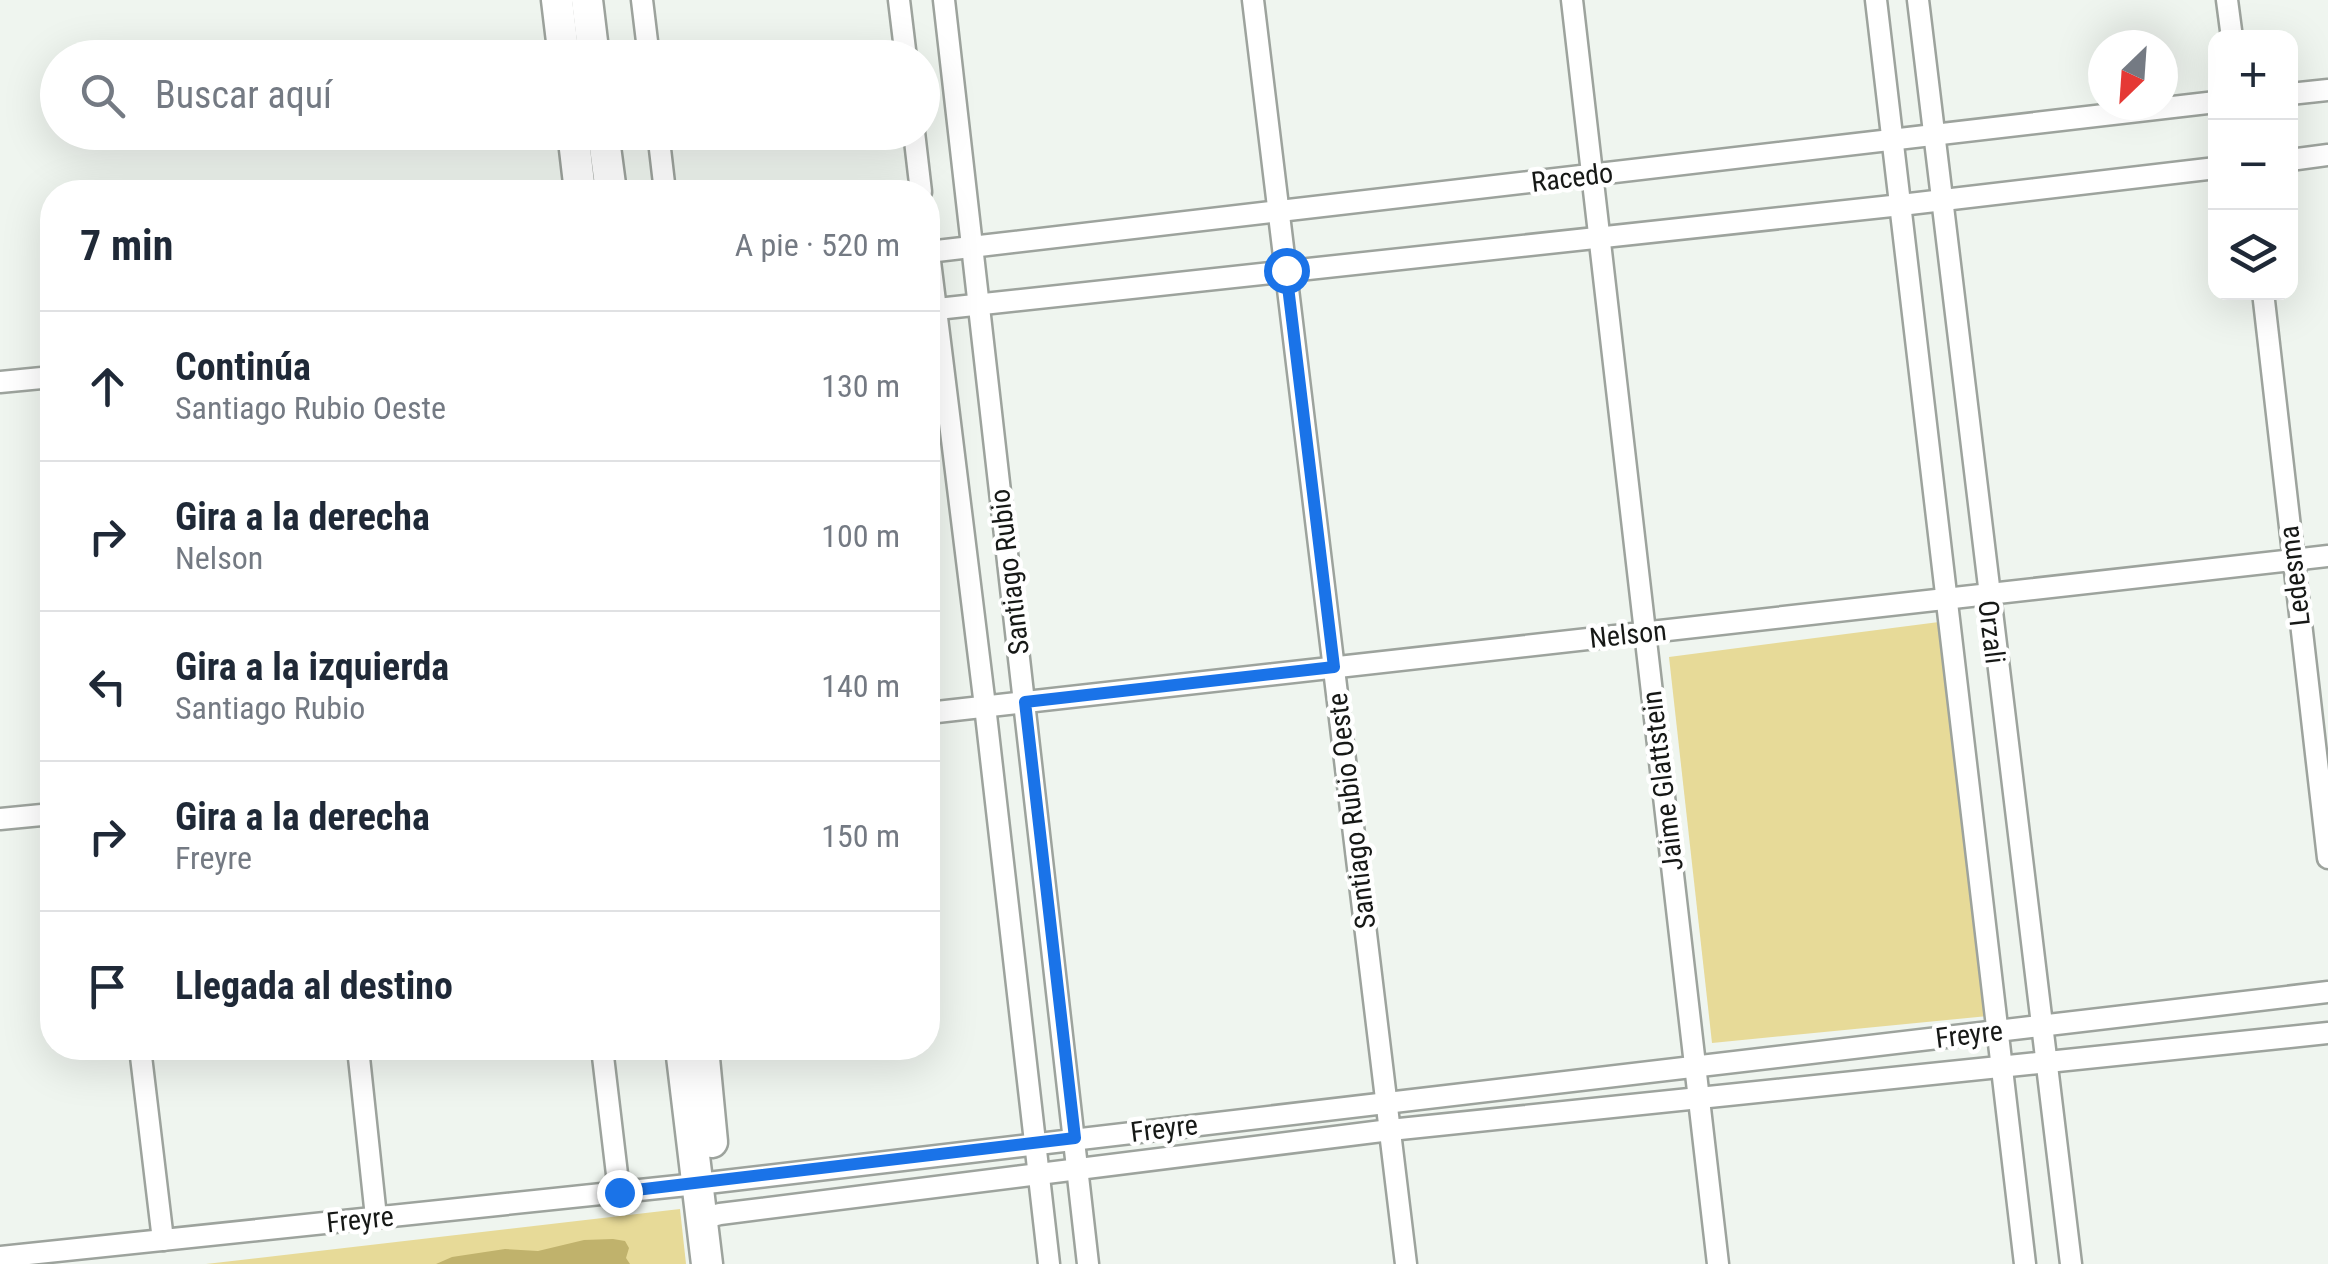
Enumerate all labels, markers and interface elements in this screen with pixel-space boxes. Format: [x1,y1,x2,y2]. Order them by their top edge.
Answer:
north arrow [2088,30,2178,120]
map controls [2208,30,2298,300]
button: + [2208,30,2298,120]
search box [40,40,940,150]
icon: search [75,68,130,123]
text: Buscar aquí [155,73,332,117]
button: − [2208,120,2298,210]
street label: Racedo [1529,156,1615,199]
button: layers [2208,210,2298,300]
text: 7 min [80,221,173,270]
text: A pie · 520 m [735,226,900,264]
route start [1264,248,1310,294]
text: Continúa [175,345,311,389]
icon: ahead [80,359,135,414]
text: 130 m [821,367,900,405]
text: Santiago Rubio Oeste [175,389,446,427]
street label: Santiago Rubio [983,487,1036,657]
text: Gira a la derecha [175,495,430,539]
icon: right [80,509,135,564]
text: 100 m [821,517,900,555]
street label: Ledesma [2272,524,2317,628]
text: Nelson [175,539,263,577]
street label: Orzali [1971,598,2012,666]
street label: Nelson [1588,614,1668,655]
text: Gira a la izquierda [175,645,449,689]
icon: left [80,659,135,714]
text: 140 m [821,667,900,705]
text: Santiago Rubio [175,689,365,727]
street label: Jaime Glattstein [1635,689,1690,873]
street label: Santiago Rubio Oeste [1321,691,1382,931]
text: Gira a la derecha [175,795,430,839]
icon: right [80,809,135,864]
text: 150 m [821,817,900,855]
text: Freyre [175,839,252,877]
icon: arrive [80,959,135,1014]
text: Llegada al destino [175,964,453,1008]
street label: Freyre [1934,1014,2005,1055]
street label: Freyre [1129,1108,1200,1149]
route end [597,1170,643,1216]
street label: Freyre [325,1200,395,1239]

